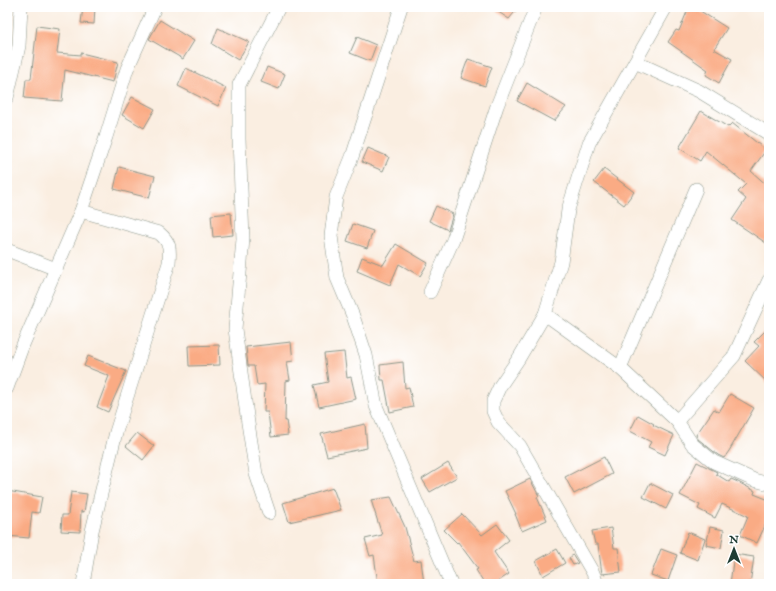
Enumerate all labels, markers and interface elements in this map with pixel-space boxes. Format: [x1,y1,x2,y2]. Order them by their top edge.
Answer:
north arrow [714,529,754,569]
text: N [728,533,739,547]

